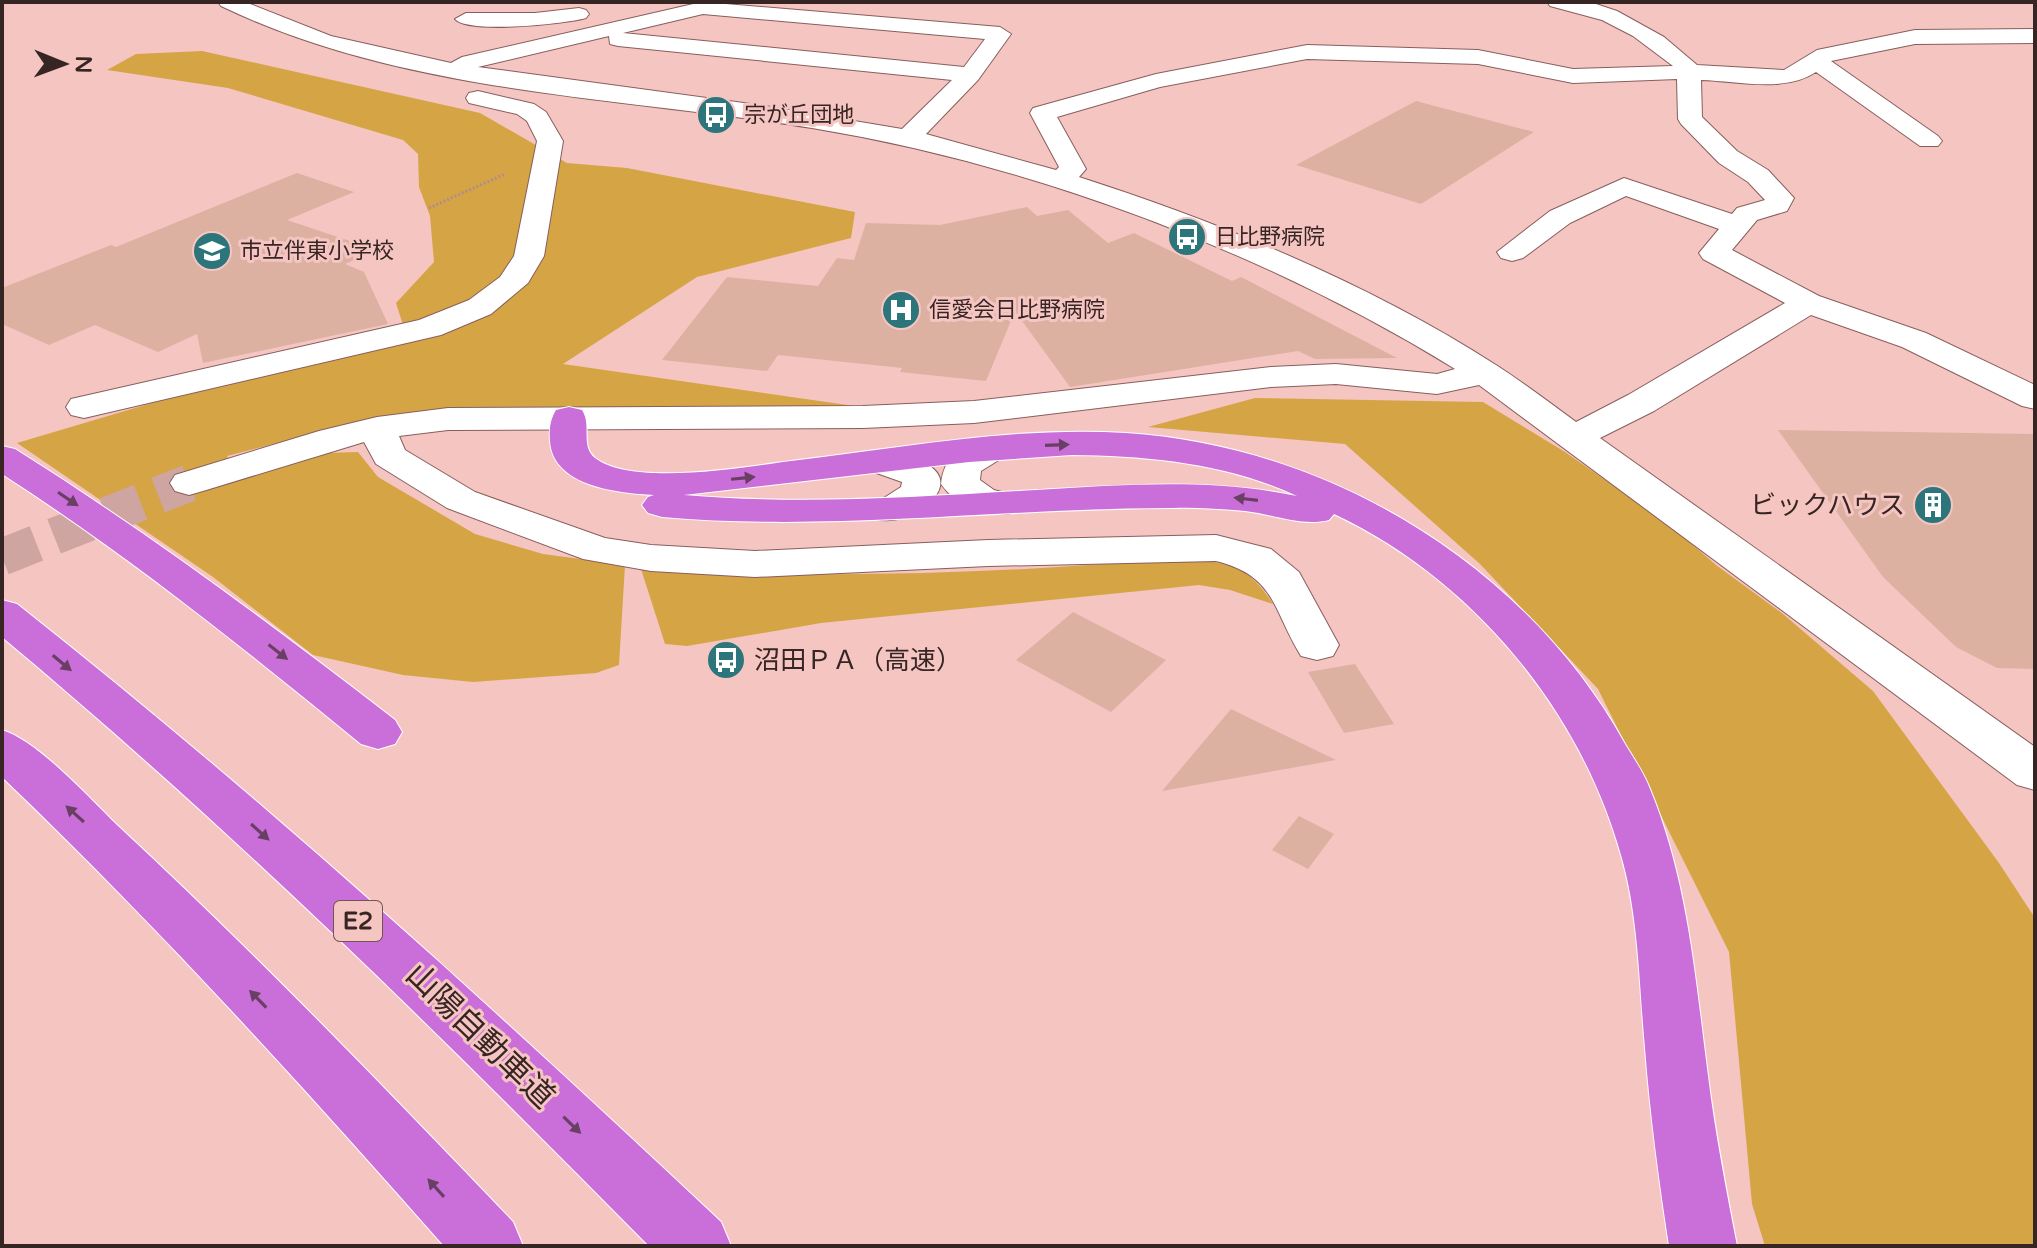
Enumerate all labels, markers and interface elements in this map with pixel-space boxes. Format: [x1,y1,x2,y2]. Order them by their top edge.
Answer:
north arrow [24,24,104,104]
text: N [70,55,96,73]
bus stop icon: 宗が丘団地 [695,94,737,136]
place label: 宗が丘団地 [744,102,854,128]
bus stop icon: 日比野病院 [1166,216,1208,258]
place label: 日比野病院 [1215,224,1325,250]
school or university icon: 市立伴東小学校 [191,230,233,272]
place label: 市立伴東小学校 [240,238,394,264]
hospital icon: 信愛会日比野病院 [880,289,922,331]
place label: 信愛会日比野病院 [929,297,1105,323]
one-way arrow [1045,438,1070,451]
one-way arrow [731,471,756,484]
building icon: ビックハウス [1912,484,1954,526]
place label: ビックハウス [1750,490,1905,521]
one-way arrow [57,491,79,506]
one-way arrow [1233,492,1258,505]
bus stop icon: 沼田ＰＡ（高速） [705,639,747,681]
one-way arrow [268,644,288,660]
place label: 沼田ＰＡ（高速） [754,645,962,676]
one-way arrow [52,654,72,671]
one-way arrow [66,806,85,824]
one-way arrow [250,822,269,840]
road number: E2 [334,901,382,941]
street label: 山陽自動車道 [398,956,562,1116]
one-way arrow [249,990,268,1009]
one-way arrow [562,1115,581,1133]
one-way arrow [428,1179,446,1198]

